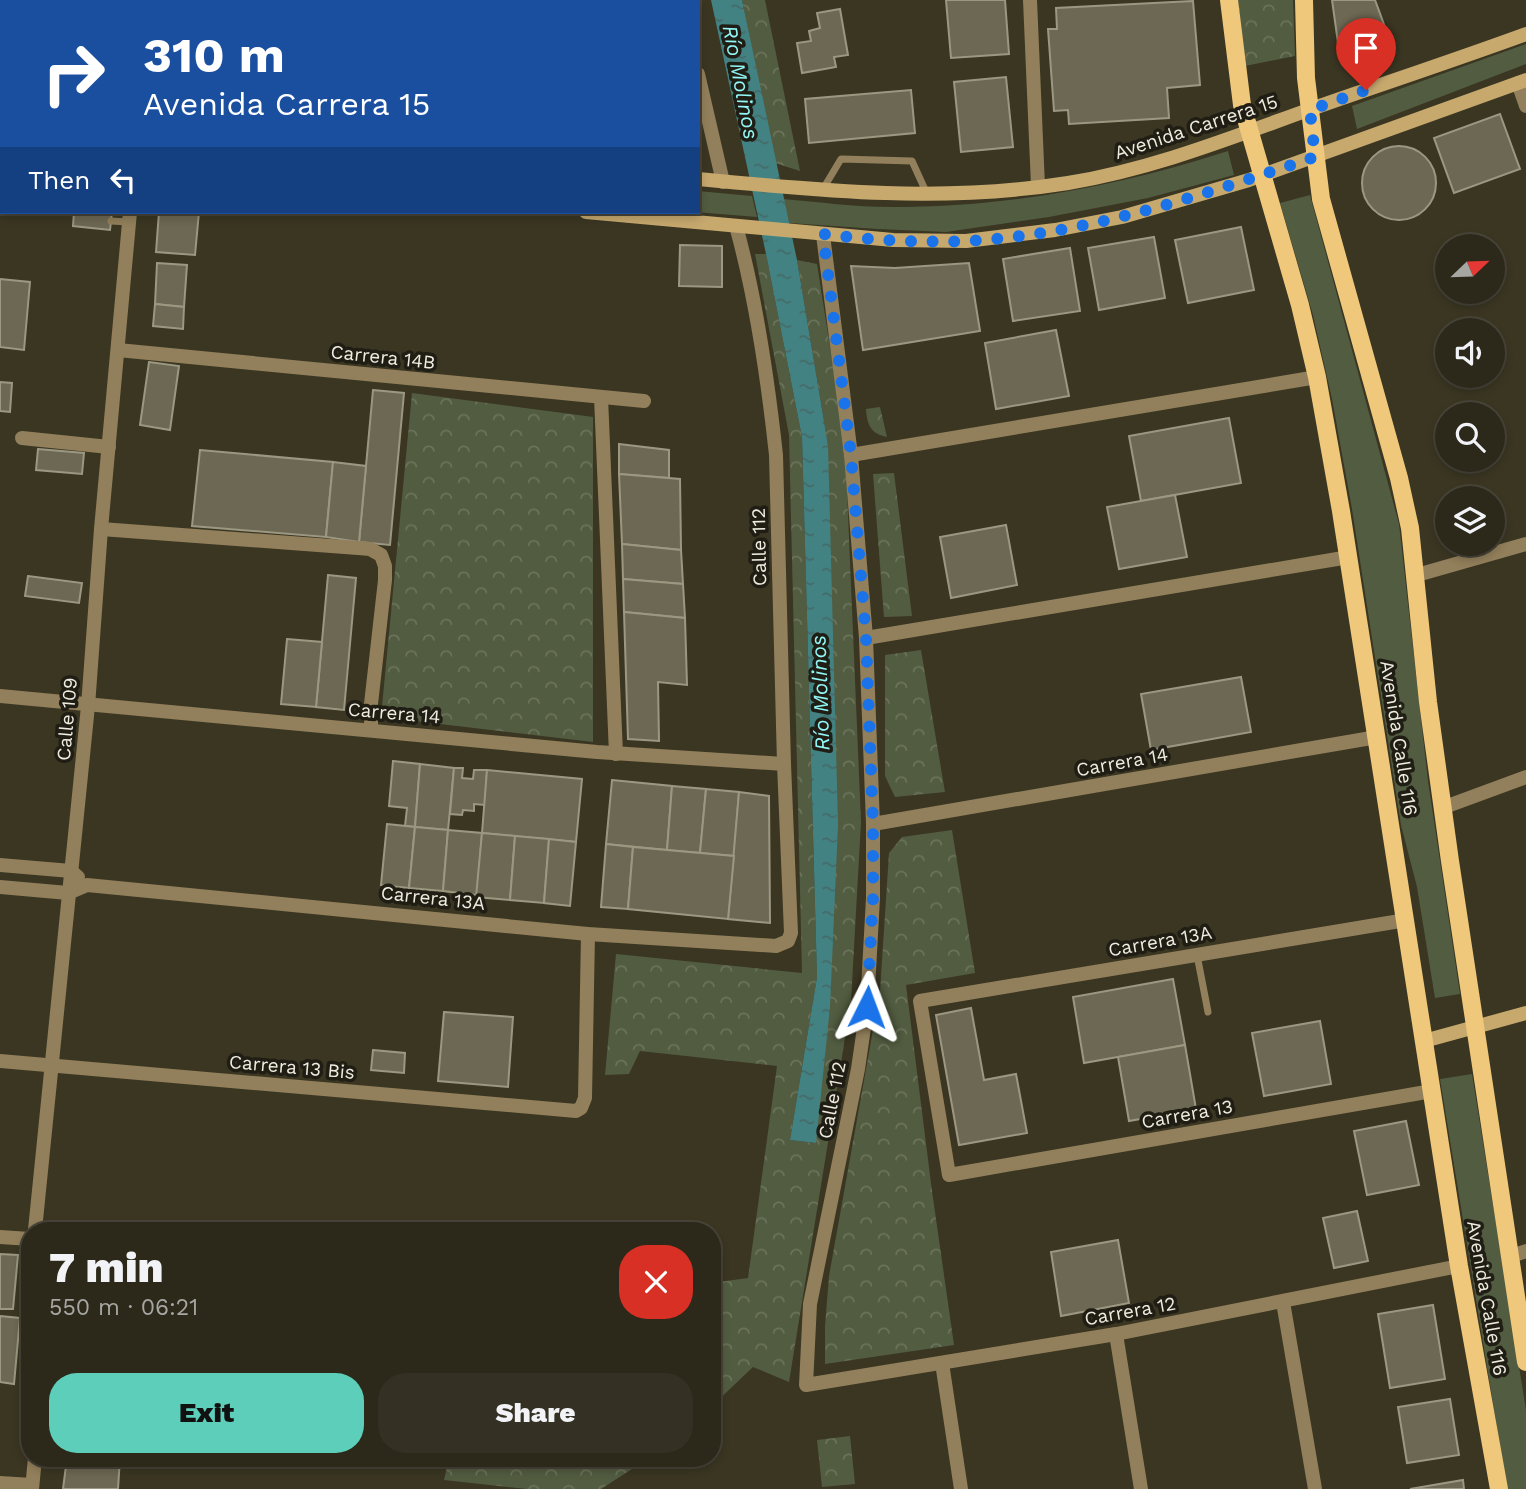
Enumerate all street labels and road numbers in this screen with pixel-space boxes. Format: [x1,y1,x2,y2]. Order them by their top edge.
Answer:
street label: Avenida Carrera 15 [1111,90,1281,164]
street label: Carrera 14B [329,340,437,374]
street label: Calle 112 [747,508,771,586]
street label: Avenida Calle 116 [1375,659,1423,817]
street label: Calle 109 [52,676,82,762]
street label: Carrera 14 [347,697,441,729]
street label: Carrera 14 [1074,743,1170,781]
street label: Carrera 13A [380,881,487,915]
street label: Carrera 13A [1106,920,1214,961]
street label: Carrera 13 Bis [228,1050,356,1084]
street label: Calle 112 [813,1059,851,1141]
street label: Carrera 13 [1140,1095,1234,1133]
street label: Avenida Calle 116 [1462,1219,1512,1377]
street label: Carrera 12 [1083,1292,1177,1330]

